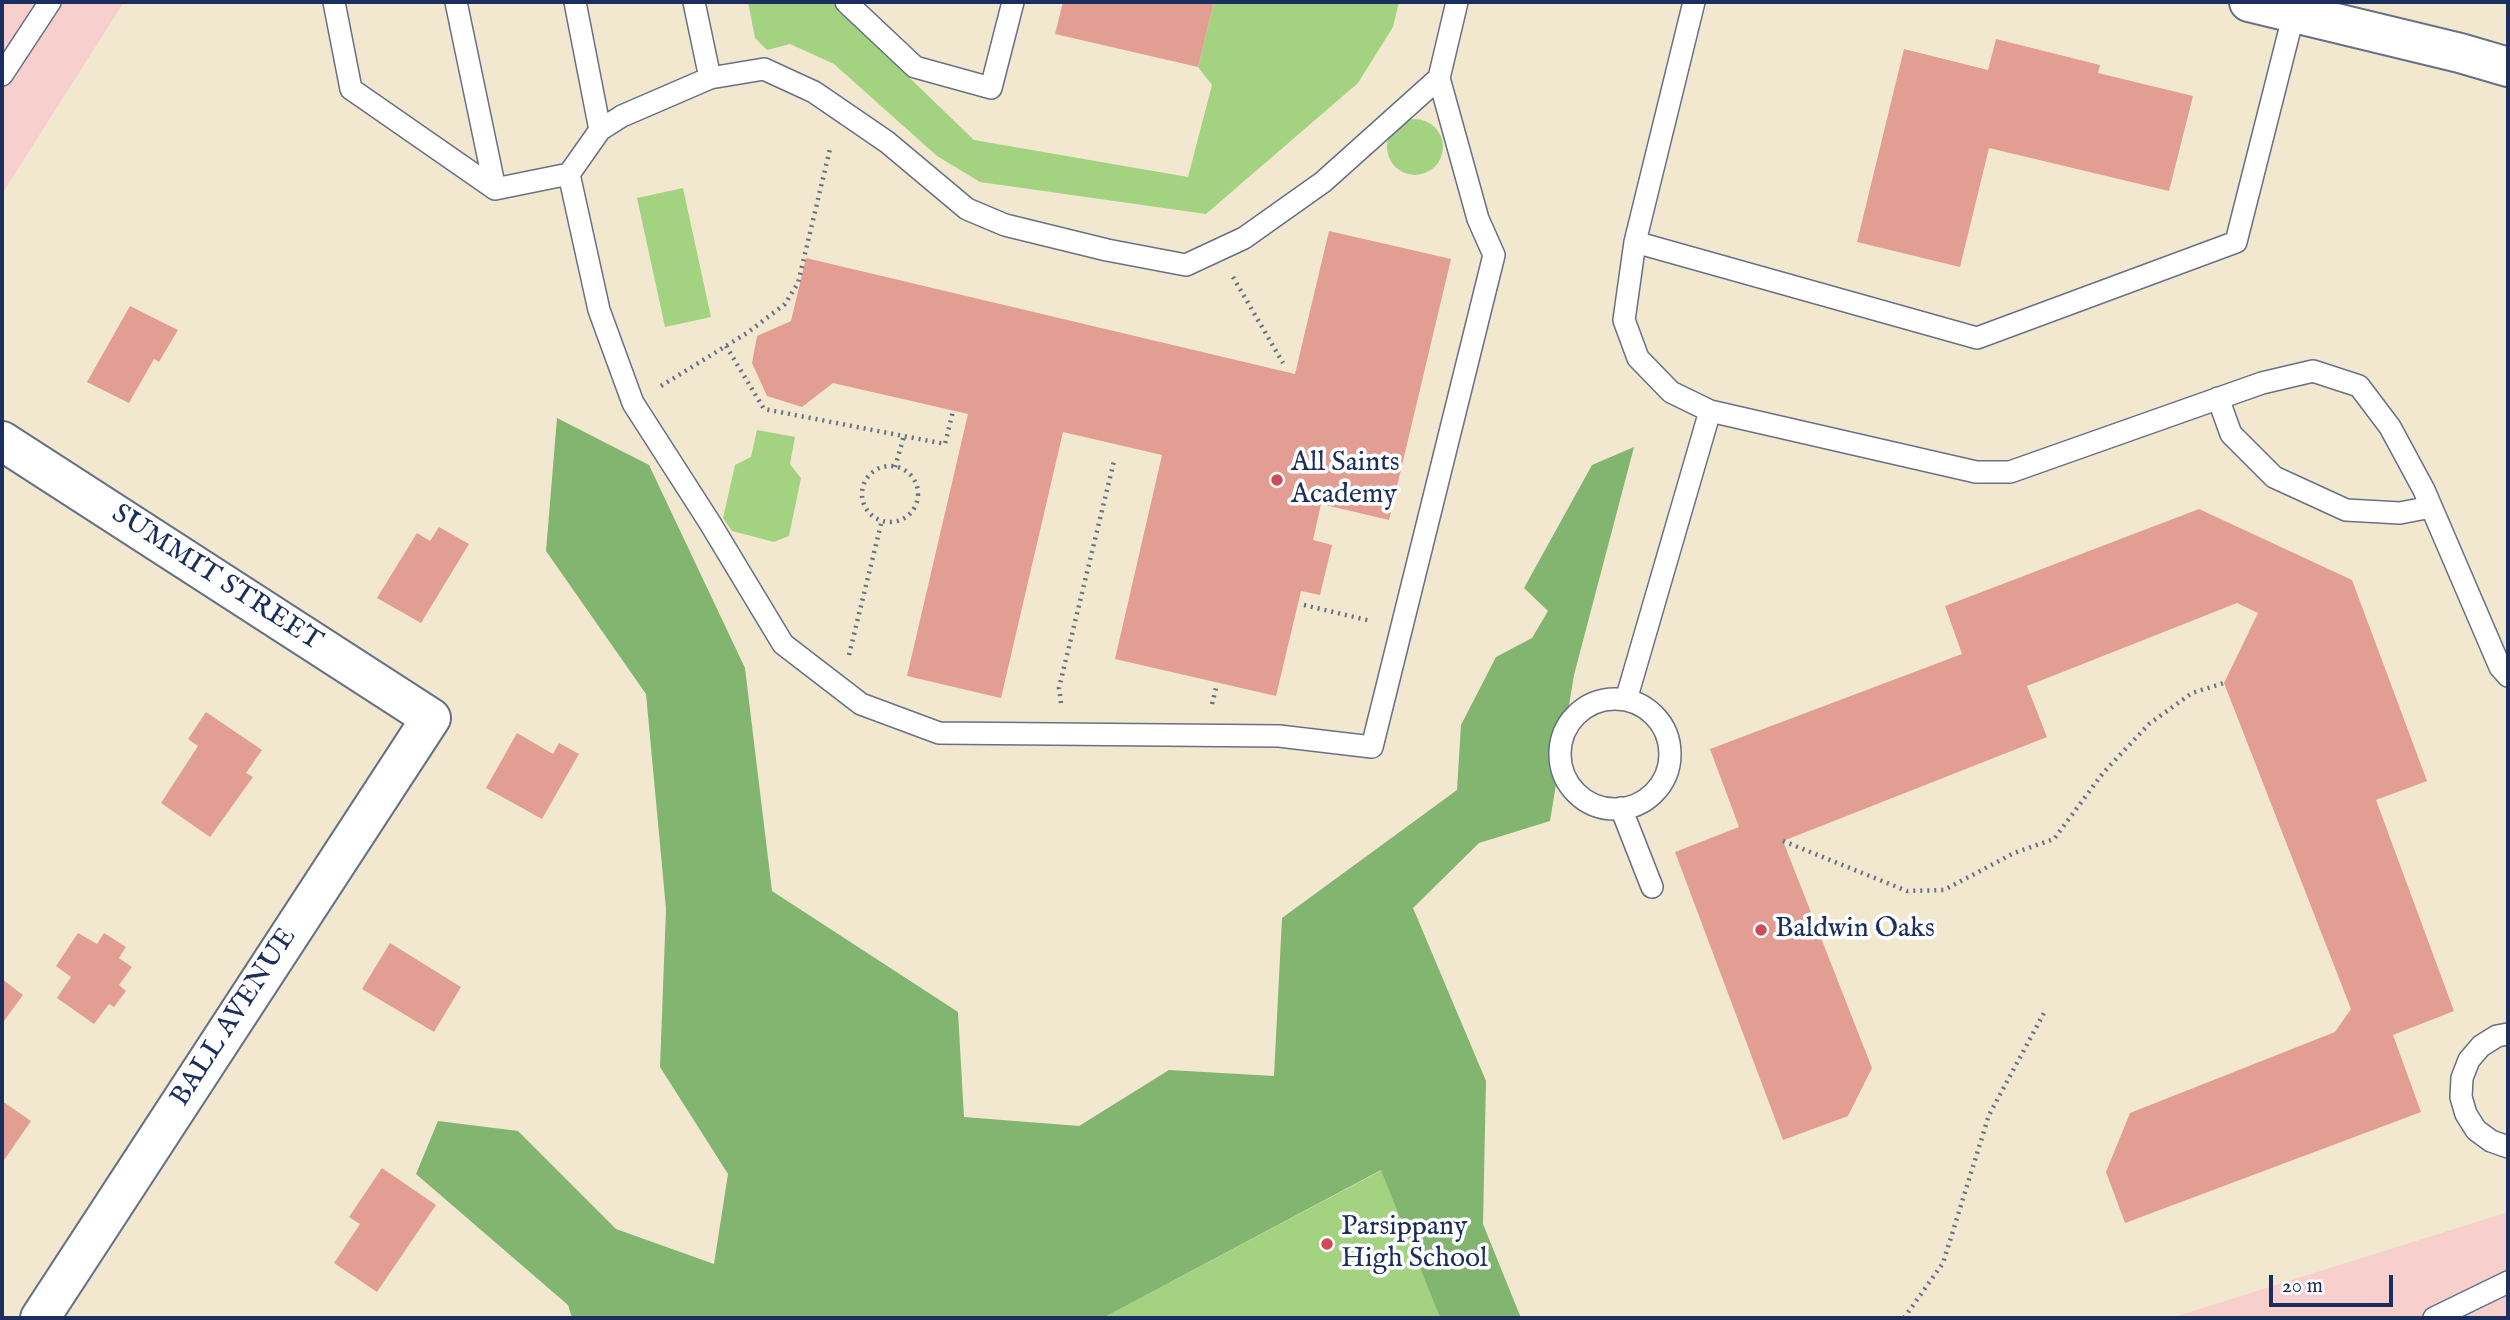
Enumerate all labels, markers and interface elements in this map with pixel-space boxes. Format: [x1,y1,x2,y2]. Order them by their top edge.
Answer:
place label: All Saints Academy [1291,447,1400,513]
marker: All Saints Academy [1269,472,1285,488]
street label: SUMMIT STREET [104,498,328,660]
place label: Baldwin Oaks [1775,913,1935,947]
street label: BALL AVENUE [165,922,305,1114]
marker: Baldwin Oaks [1753,922,1769,938]
place label: Parsippany High School [1341,1211,1488,1277]
marker: Parsippany High School [1319,1236,1335,1252]
scale bar [2272,1260,2396,1304]
text: 20 m [2282,1273,2323,1300]

